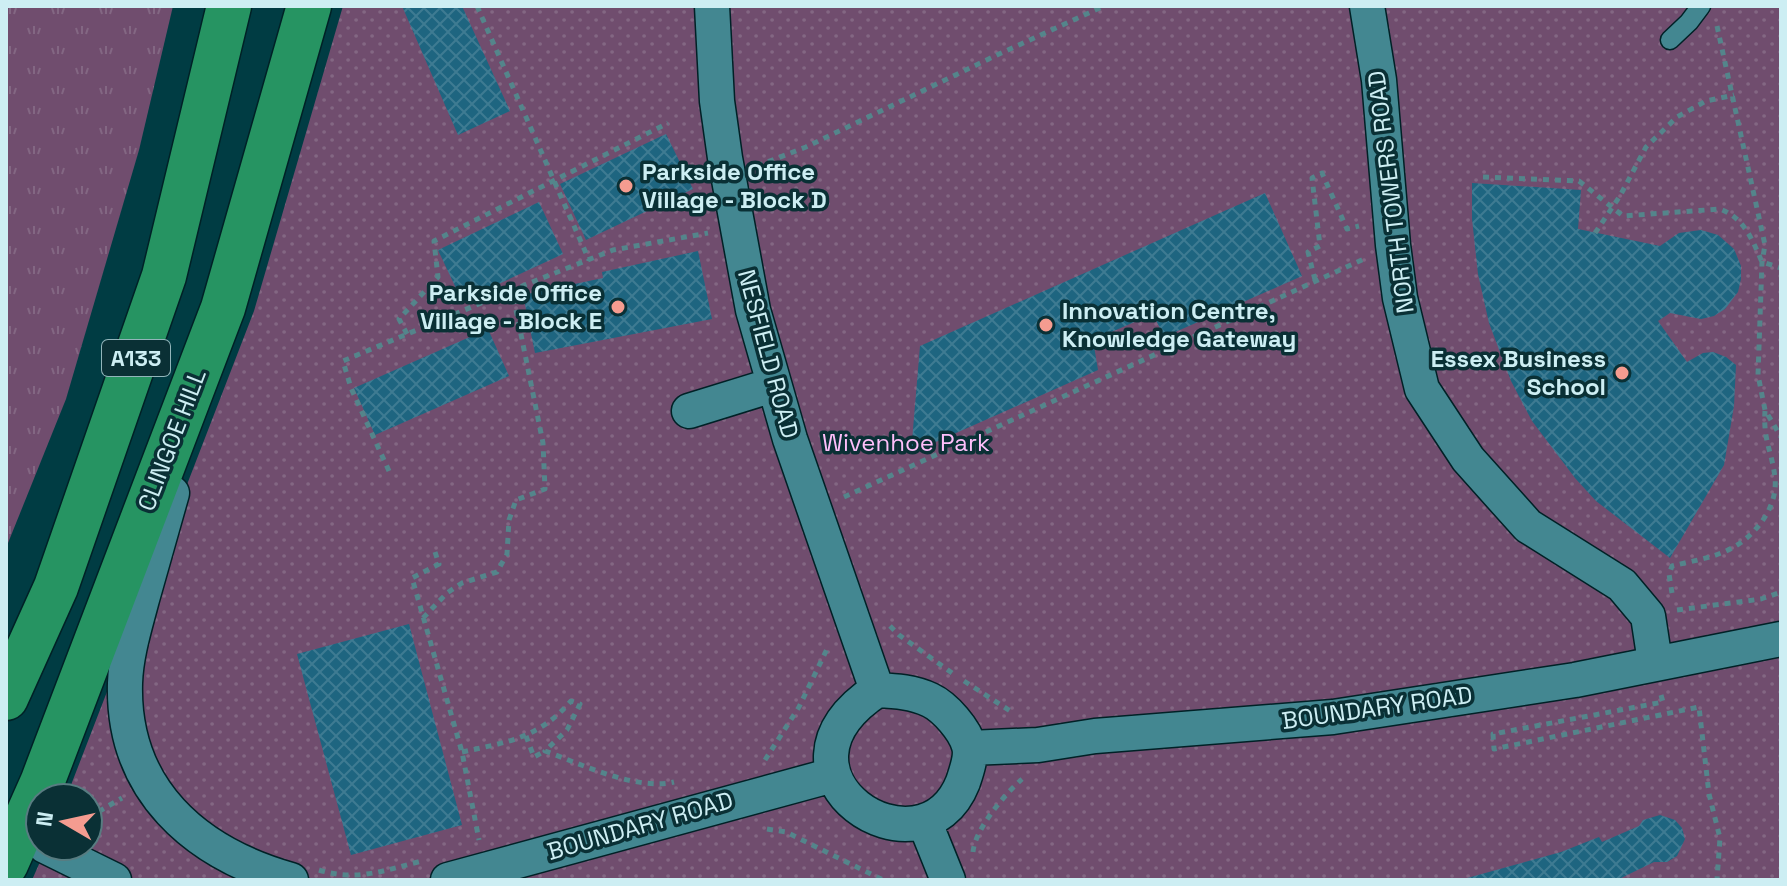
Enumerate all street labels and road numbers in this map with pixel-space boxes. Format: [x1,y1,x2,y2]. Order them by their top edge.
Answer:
street label: NORTH TOWERS ROAD [1360,69,1421,315]
street label: NESFIELD ROAD [731,266,806,442]
road number: A133 [102,340,170,376]
street label: CLINGOE HILL [130,364,213,515]
street label: BOUNDARY ROAD [1280,679,1474,736]
street label: BOUNDARY ROAD [543,784,736,867]

